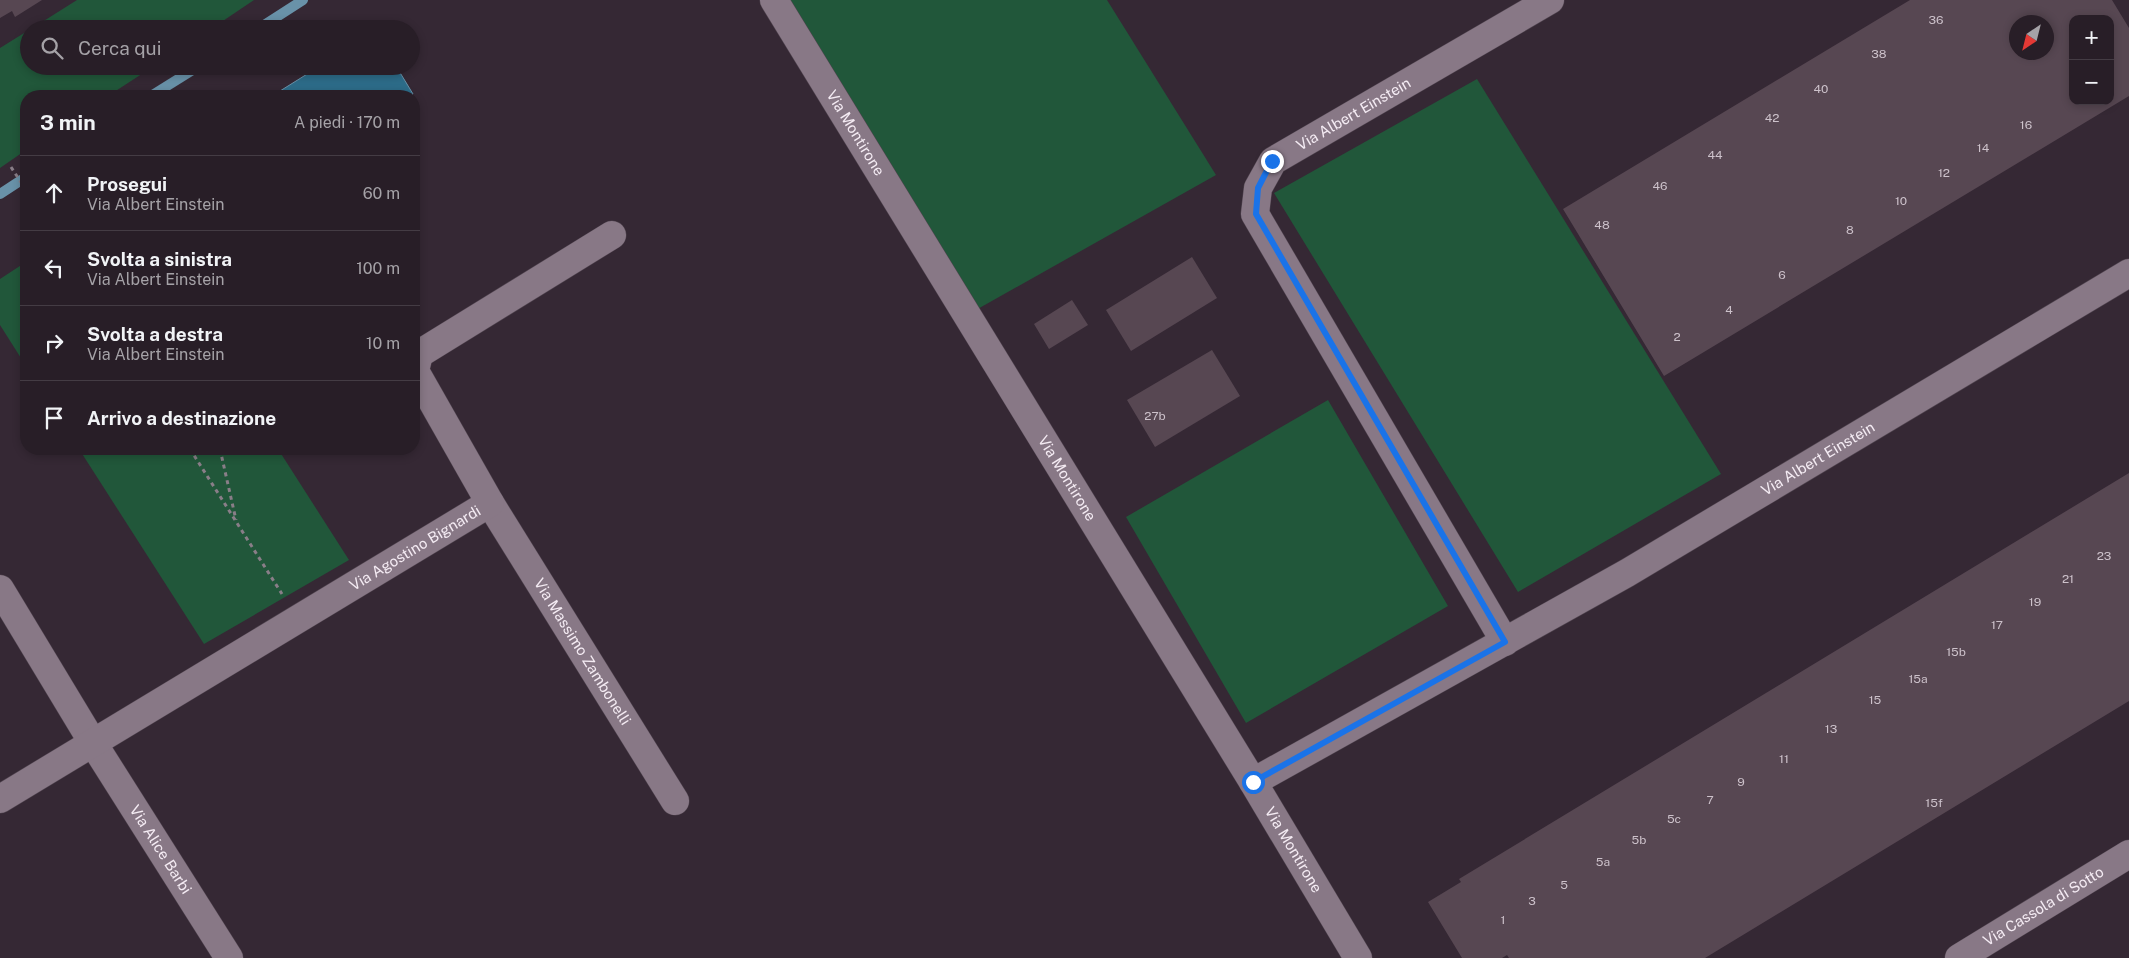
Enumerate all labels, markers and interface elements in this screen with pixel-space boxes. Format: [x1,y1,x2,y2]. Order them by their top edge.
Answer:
house number: 36 [1929,13,1943,27]
north arrow [2009,15,2054,60]
map controls [2069,15,2114,105]
button: + [2069,15,2114,60]
search box [20,20,420,75]
icon: search [38,34,66,62]
text: Cerca qui [78,37,161,59]
house number: 38 [1871,47,1887,61]
button: − [2069,60,2114,105]
street label: Via Albert Einstein [1293,74,1413,153]
house number: 40 [1814,82,1828,96]
street label: Via Montirone [823,87,888,178]
text: 3 min [40,110,96,135]
house number: 42 [1765,111,1779,125]
text: A piedi · 170 m [294,113,400,132]
house number: 16 [2020,118,2032,132]
house number: 14 [1977,141,1990,155]
house number: 44 [1707,148,1723,162]
route end [1261,150,1284,173]
house number: 12 [1938,166,1950,180]
text: Prosegui [87,173,167,195]
icon: ahead [40,179,68,207]
house number: 46 [1652,179,1668,193]
text: 60 m [363,184,400,203]
house number: 10 [1895,194,1907,208]
text: Via Albert Einstein [87,195,225,214]
house number: 48 [1594,218,1610,232]
house number: 8 [1846,223,1854,237]
text: Svolta a sinistra [87,248,232,270]
icon: left [40,254,68,282]
text: 100 m [356,259,400,278]
house number: 6 [1778,268,1786,282]
text: Via Albert Einstein [87,270,225,289]
house number: 4 [1725,303,1733,317]
text: Svolta a destra [87,323,223,345]
icon: right [40,329,68,357]
house number: 2 [1673,330,1681,344]
text: 10 m [366,334,400,353]
text: Via Albert Einstein [87,345,225,364]
icon: arrive [40,404,68,432]
text: Arrivo a destinazione [87,407,276,429]
house number: 27b [1144,409,1166,423]
street label: Via Albert Einstein [1758,418,1878,499]
street label: Via Montirone [1035,432,1100,524]
street label: Via Agostino Bignardi [346,502,483,594]
house number: 23 [2097,549,2111,563]
house number: 21 [2062,572,2074,586]
street label: Via Massimo Zambonelli [531,575,635,728]
house number: 19 [2029,595,2041,609]
house number: 17 [1991,618,2003,632]
house number: 15b [1946,645,1966,659]
house number: 15a [1908,672,1928,686]
house number: 15 [1869,693,1882,707]
house number: 13 [1825,722,1837,736]
house number: 11 [1779,752,1789,766]
route start [1242,771,1265,794]
house number: 9 [1737,775,1745,789]
house number: 7 [1706,793,1714,807]
house number: 15f [1925,796,1943,810]
street label: Via Alice Barbi [126,802,195,897]
street label: Via Montirone [1262,804,1326,895]
house number: 5c [1667,812,1681,826]
house number: 5b [1632,833,1646,847]
house number: 5a [1596,855,1610,869]
street label: Via Cassola di Sotto [1980,863,2106,949]
house number: 5 [1560,878,1568,892]
house number: 3 [1528,894,1536,908]
house number: 1 [1501,913,1505,927]

